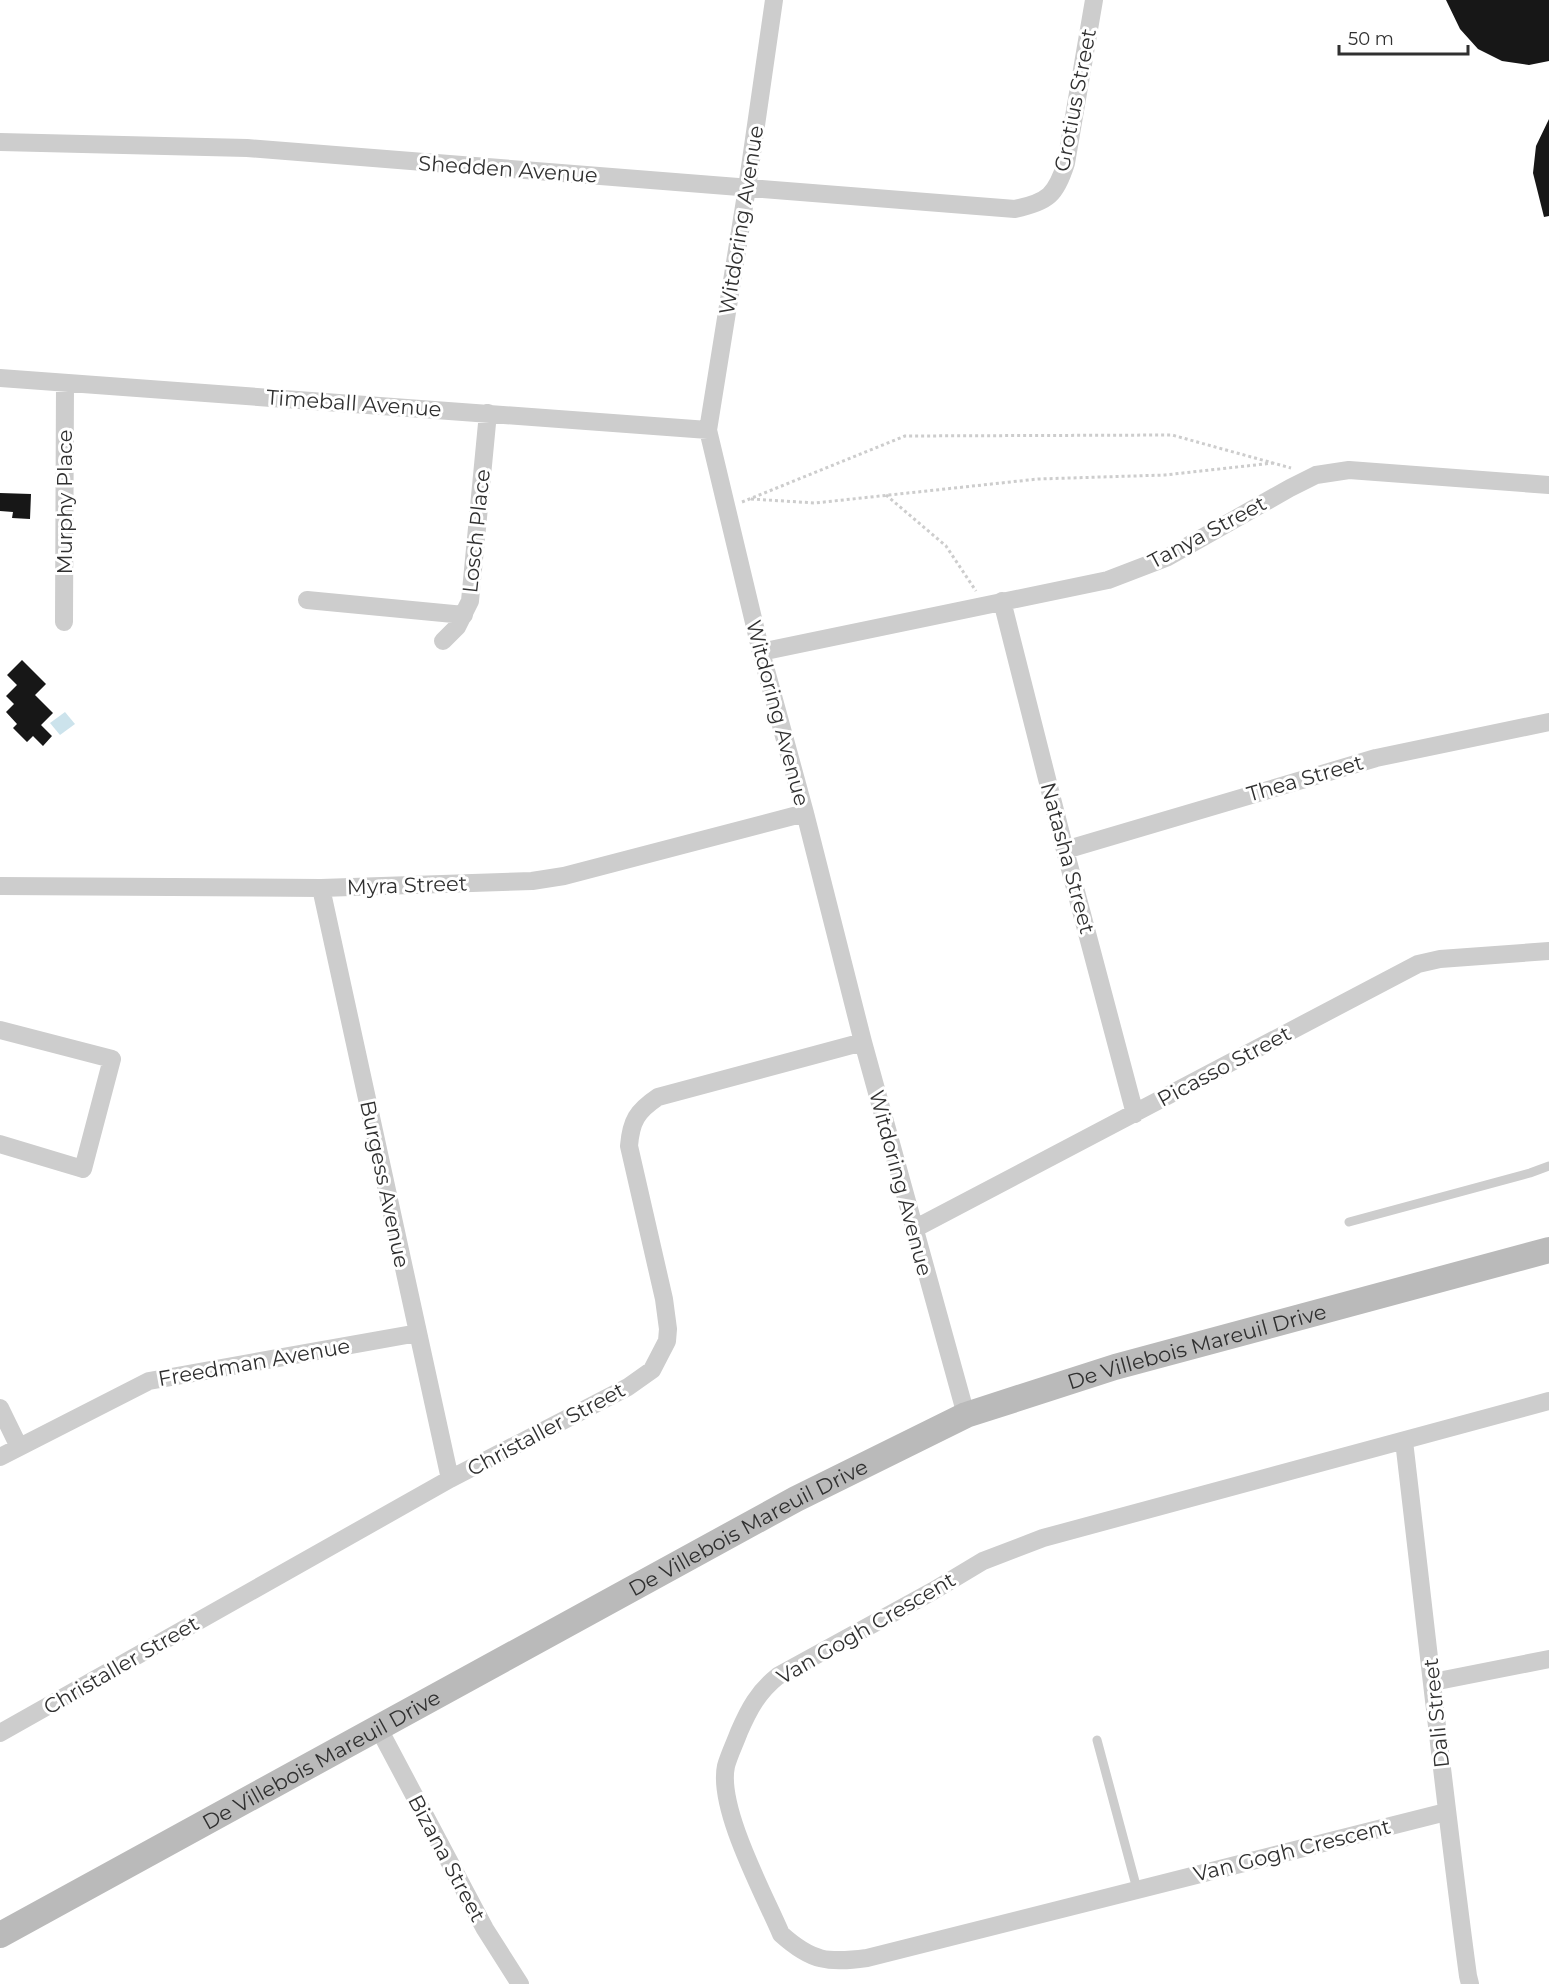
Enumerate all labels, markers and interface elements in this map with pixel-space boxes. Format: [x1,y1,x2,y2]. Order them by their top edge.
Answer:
scale bar [1339,18,1468,56]
street label: Grotius Street [1049,26,1101,174]
text: 50 m [1348,28,1394,50]
street label: Witdoring Avenue [714,124,768,316]
street label: Shedden Avenue [417,150,599,188]
street label: Timeball Avenue [266,384,442,422]
street label: Murphy Place [52,430,77,574]
street label: Losch Place [457,468,495,594]
street label: Tanya Street [1144,490,1270,574]
street label: Witdoring Avenue [741,617,815,809]
street label: Thea Street [1244,749,1366,807]
street label: Natasha Street [1036,780,1100,936]
street label: Myra Street [346,870,468,900]
street label: Picasso Street [1153,1020,1295,1112]
street label: Witdoring Avenue [864,1087,938,1279]
street label: Burgess Avenue [355,1098,415,1270]
street label: De Villebois Mareuil Drive [1064,1298,1329,1394]
street label: Freedman Avenue [156,1333,352,1391]
street label: Christaller Street [463,1377,629,1481]
street label: De Villebois Mareuil Drive [624,1453,872,1601]
street label: Van Gogh Crescent [772,1567,960,1689]
street label: Christaller Street [39,1610,203,1720]
street label: Dali Street [1418,1657,1454,1769]
street label: De Villebois Mareuil Drive [198,1684,444,1834]
street label: Bizana Street [403,1790,491,1926]
street label: Van Gogh Crescent [1191,1813,1393,1887]

